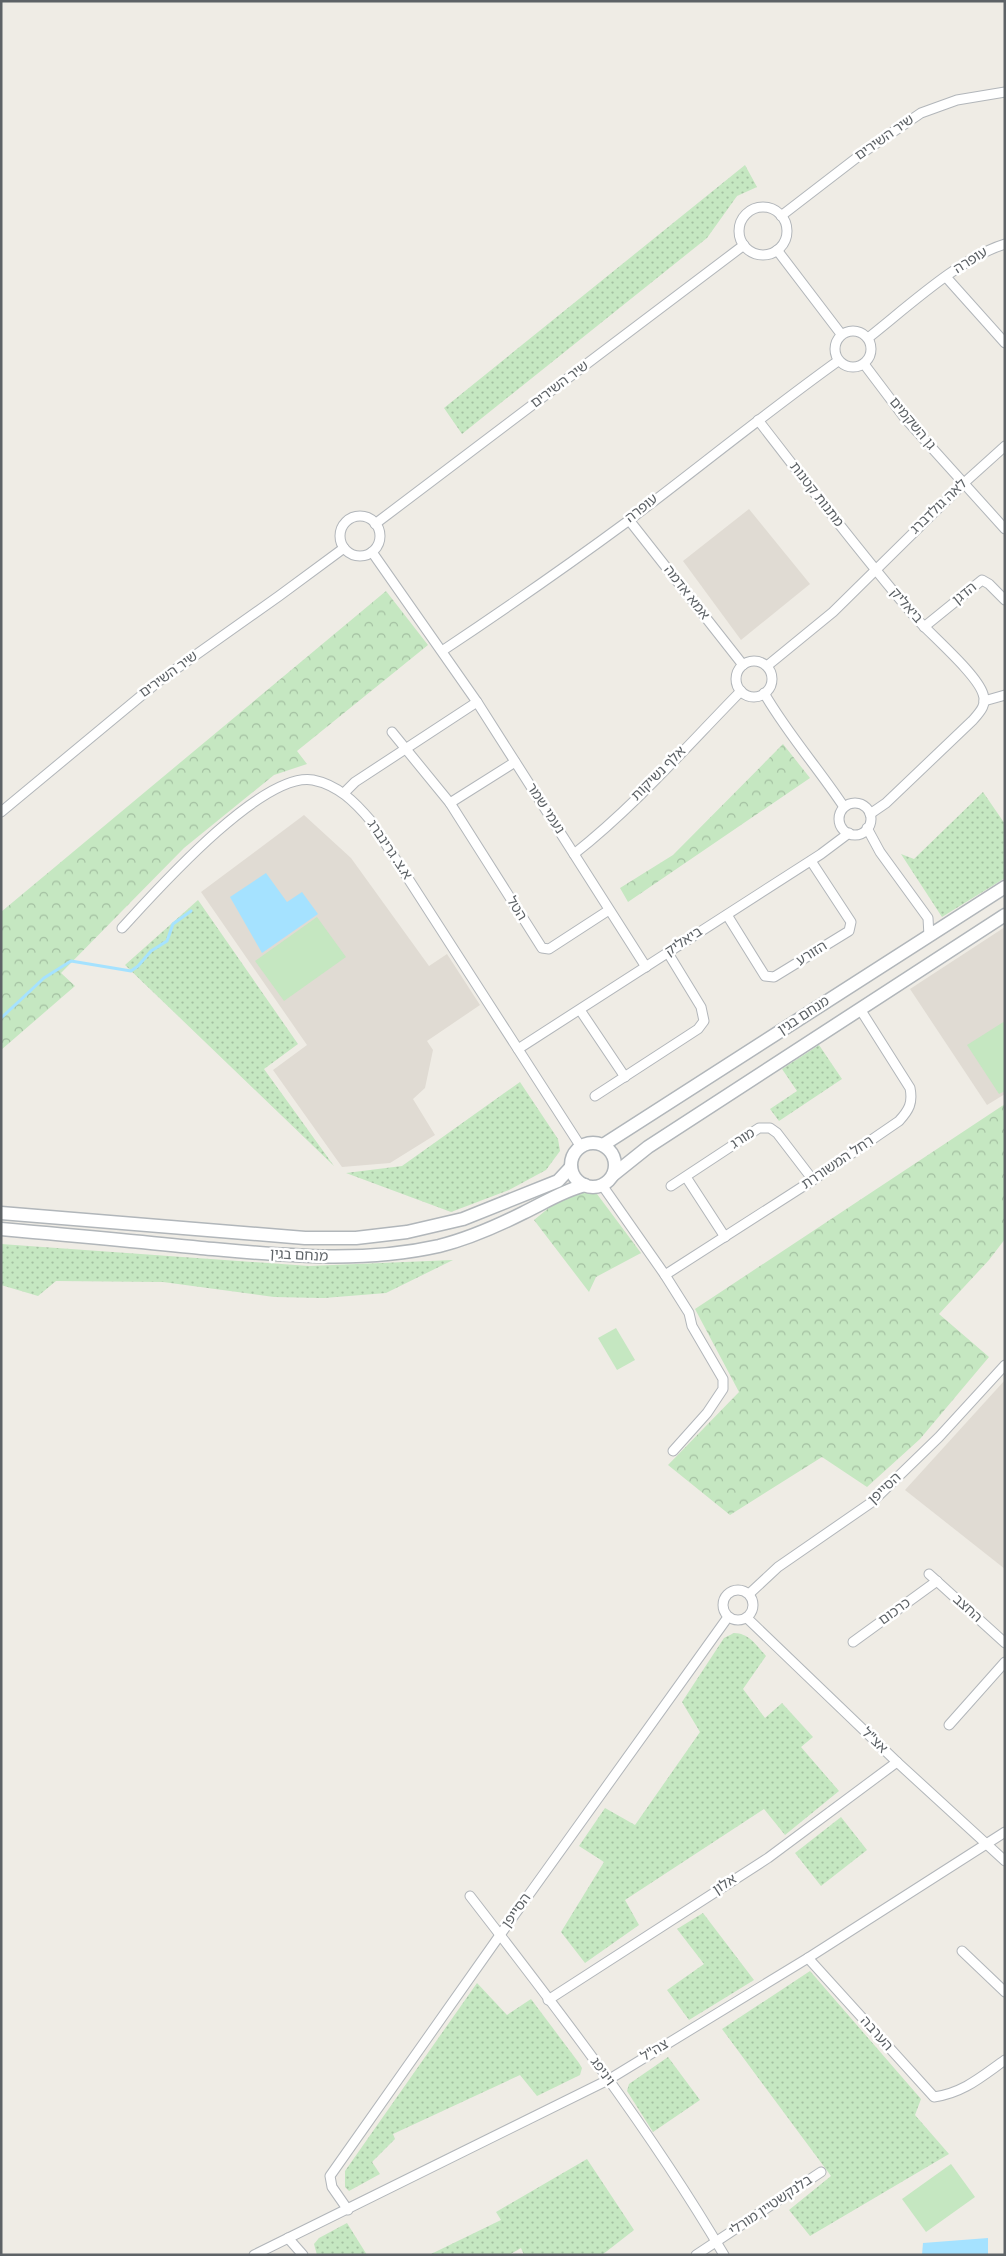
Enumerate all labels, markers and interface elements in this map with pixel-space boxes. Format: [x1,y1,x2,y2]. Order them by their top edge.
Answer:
street label: שיר השירים [852,111,918,165]
street label: עופרה [951,244,991,278]
street label: שיר השירים [528,358,592,412]
street label: גן השקמים [885,394,939,454]
street label: מתנות קטנות [785,459,847,531]
street label: לאה גולדברג [907,476,971,538]
street label: עופרה [622,491,662,527]
street label: אמא אדמה [659,562,713,624]
street label: הדגן [949,579,981,609]
street label: ביאליק [886,585,926,627]
street label: שיר השירים [136,648,202,702]
street label: אלף נשיקות [628,743,690,805]
street label: נעמי שמר [522,780,568,838]
street label: א.צ. גרינברג [363,817,415,883]
street label: הטל [502,894,530,924]
street label: ביאליק [662,924,706,960]
street label: הזורע [793,938,831,970]
street label: מנחם בגין [775,993,833,1039]
street label: מורג [728,1125,758,1153]
street label: רחל המשוררת [799,1133,877,1193]
street label: מנחם בגין [269,1246,329,1266]
street label: הסייפן [865,1470,905,1508]
street label: החצב [949,1591,985,1627]
street label: כרכום [876,1595,914,1629]
street label: אצ"ל [857,1725,891,1757]
street label: אלון [710,1871,740,1899]
street label: הסייפן [499,1890,535,1932]
street label: הערבה [856,2013,896,2055]
street label: צה"ל [638,2036,672,2066]
street label: ויניפג [586,2054,618,2090]
street label: בלנקשטיין מורלי [726,2172,816,2240]

